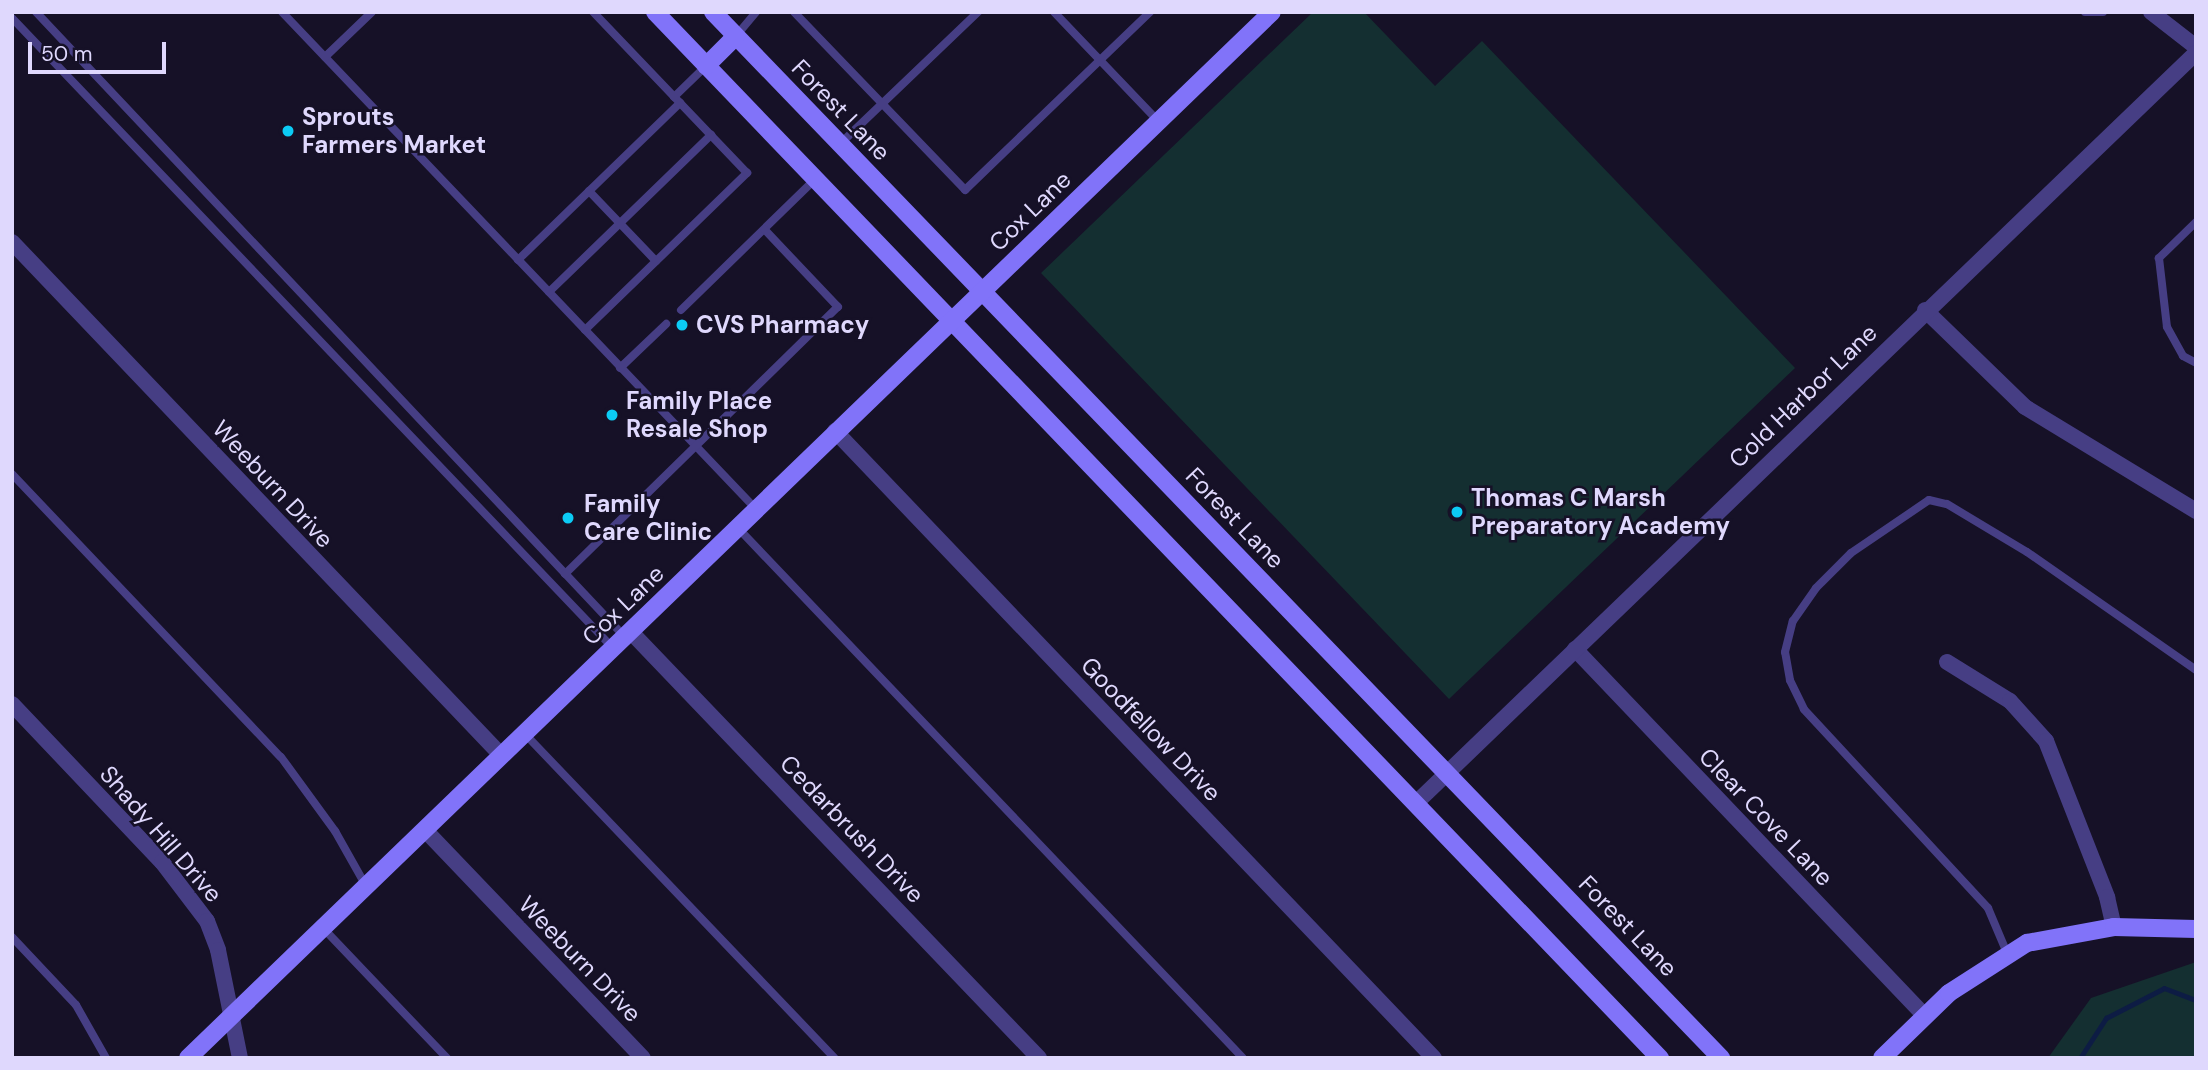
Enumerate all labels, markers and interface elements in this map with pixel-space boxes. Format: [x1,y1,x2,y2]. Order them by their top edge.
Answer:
scale bar [32,28,170,72]
text: 50 m [41,40,92,68]
street label: Forest Lane [786,54,896,166]
place label: Sprouts Farmers Market [302,103,486,159]
marker: Sprouts Farmers Market [280,123,296,139]
street label: Cox Lane [983,165,1077,257]
place label: CVS Pharmacy [696,311,869,339]
marker: CVS Pharmacy [674,317,690,333]
street label: Cold Harbor Lane [1723,318,1883,474]
place label: Family Place Resale Shop [626,387,772,443]
marker: Family Place Resale Shop [604,407,620,423]
street label: Weeburn Drive [207,414,339,554]
street label: Forest Lane [1180,462,1290,574]
place label: Thomas C Marsh Preparatory Academy [1471,484,1730,540]
place label: Family Care Clinic [584,490,712,546]
marker: Thomas C Marsh Preparatory Academy [1449,504,1465,520]
marker: Family Care Clinic [558,508,578,528]
street label: Cox Lane [576,559,670,651]
street label: Goodfellow Drive [1075,651,1227,807]
street label: Clear Cove Lane [1693,742,1839,892]
street label: Cedarbrush Drive [774,749,930,909]
street label: Shady Hill Drive [94,760,228,908]
street label: Forest Lane [1573,870,1683,982]
street label: Weeburn Drive [513,890,647,1028]

